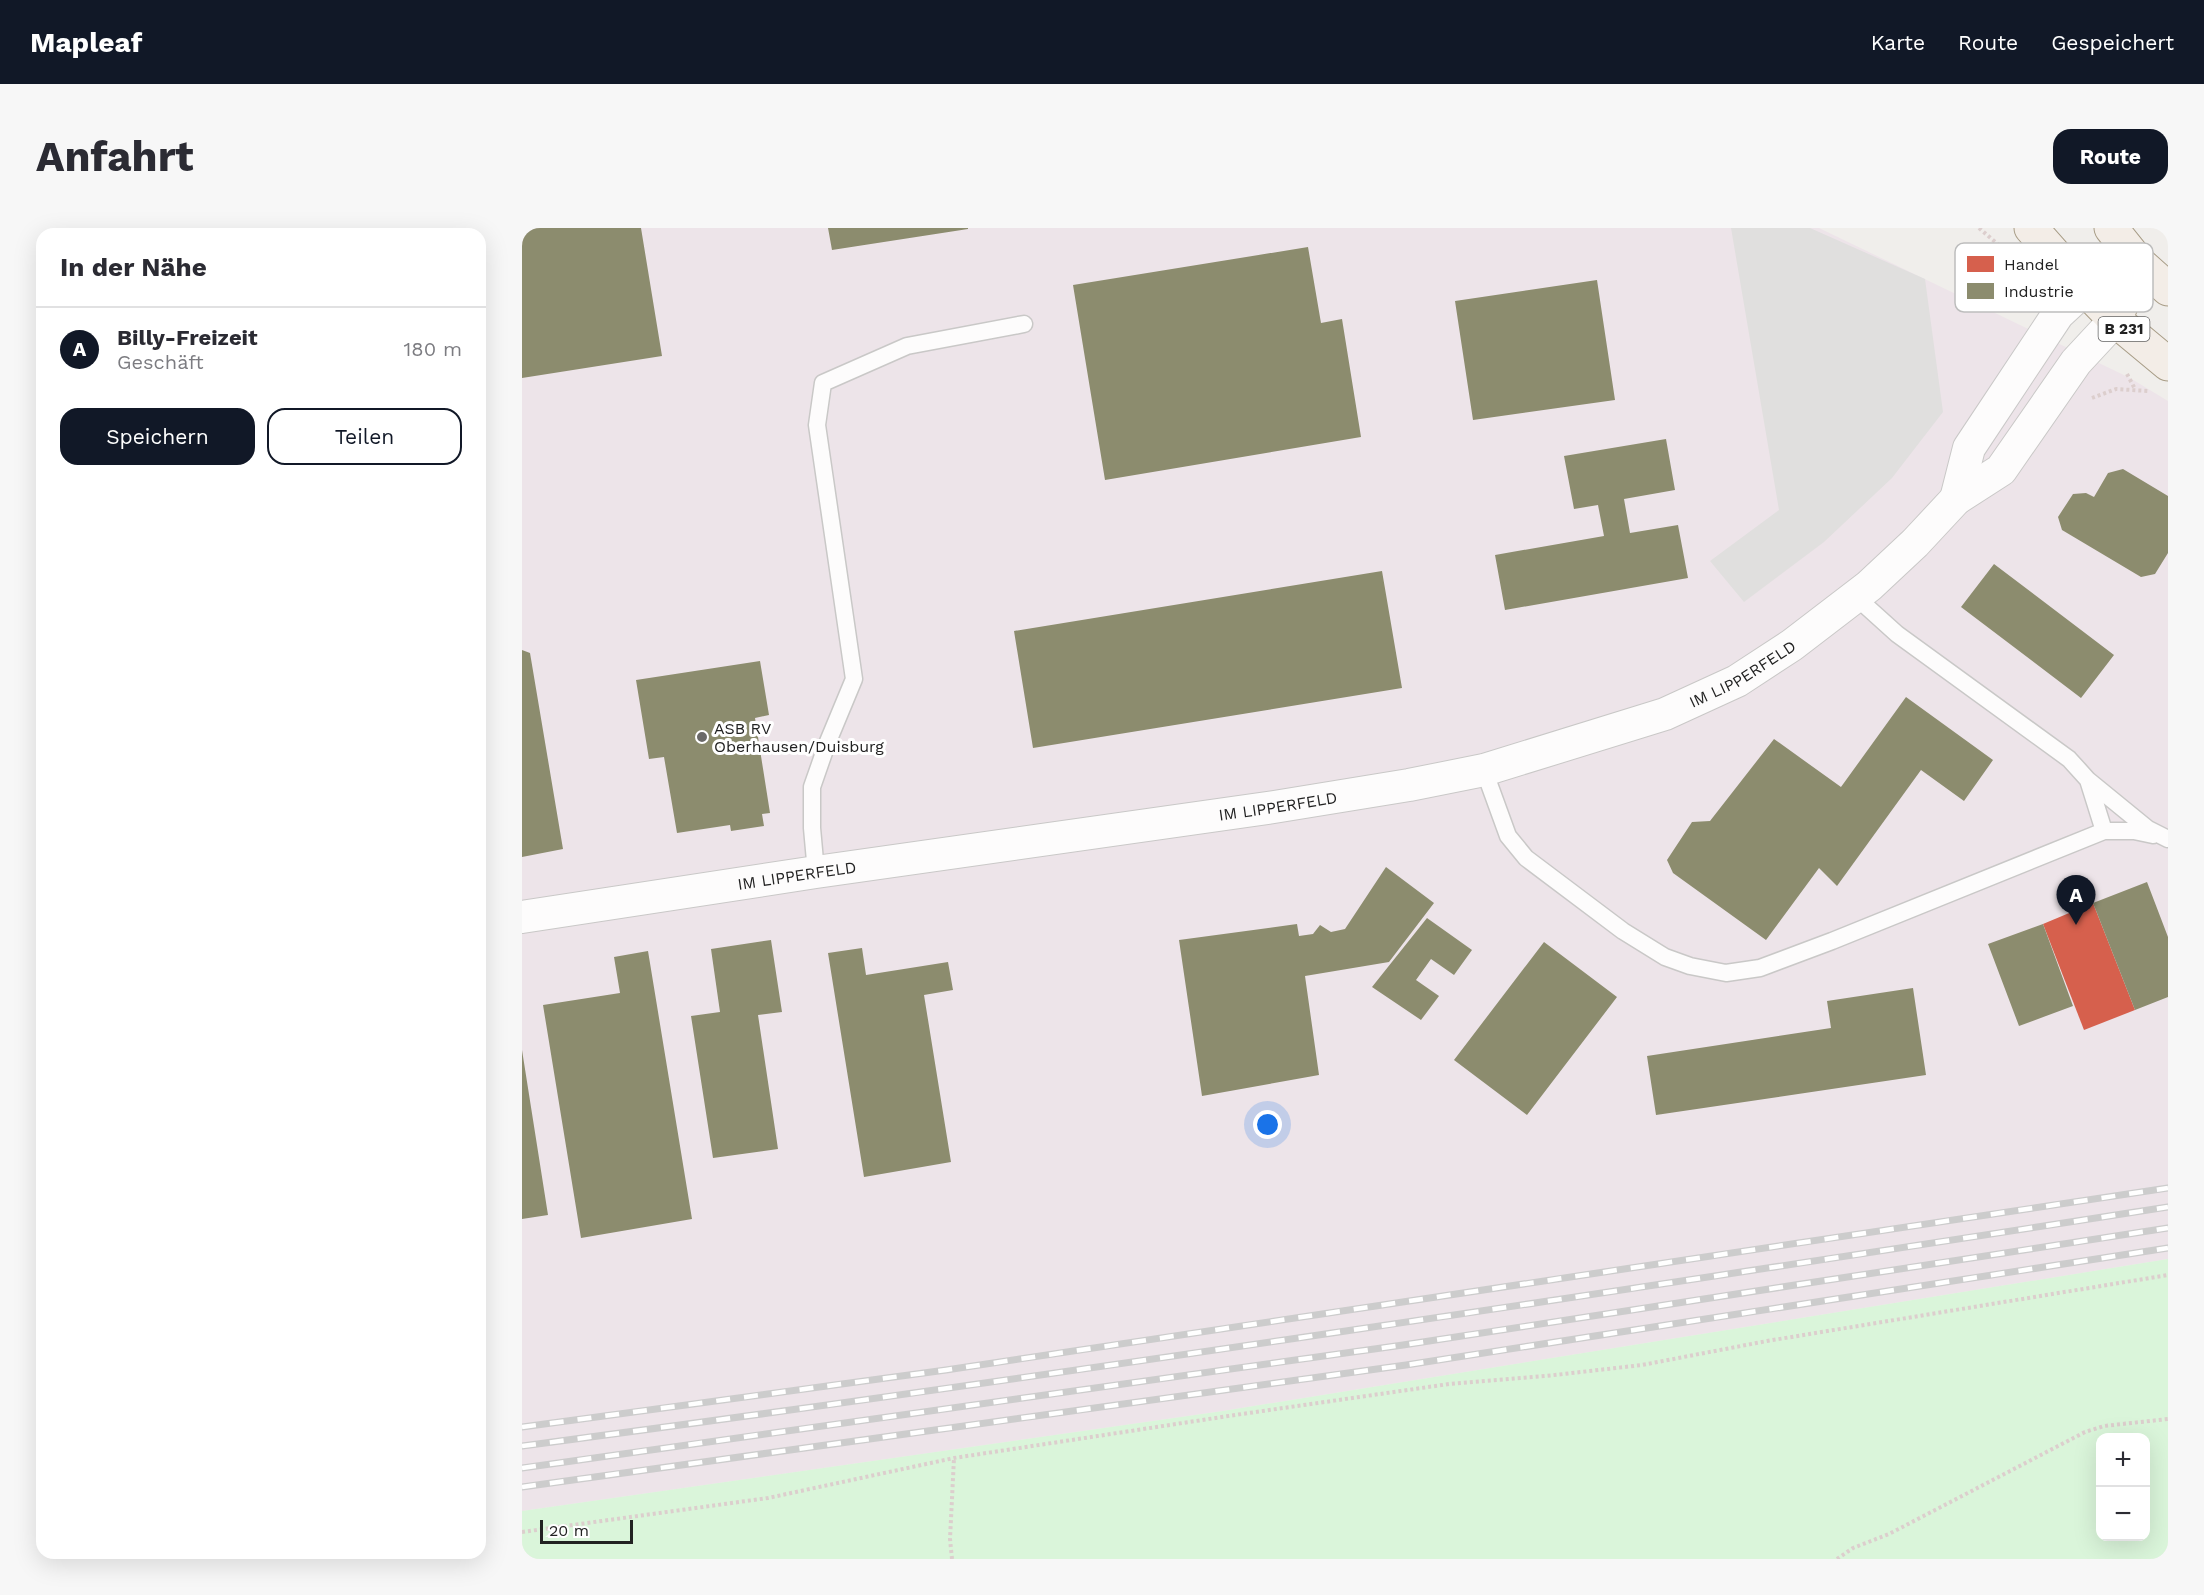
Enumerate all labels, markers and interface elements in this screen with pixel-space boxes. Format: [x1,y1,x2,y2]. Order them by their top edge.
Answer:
text: Mapleaf [30,26,142,59]
text: Karte [1871,30,1925,55]
text: Route [1958,30,2018,55]
text: Gespeichert [2051,30,2174,55]
button: Route [2053,129,2168,184]
text: Anfahrt [36,132,194,181]
legend [1955,243,2153,312]
text: In der Nähe [60,252,207,282]
text: Handel [2004,255,2059,274]
text: Industrie [2004,282,2074,301]
road number: B 231 [2098,317,2150,341]
text: Billy-Freizeit [117,325,258,350]
text: A [73,337,86,361]
text: 180 m [404,337,462,361]
text: Geschäft [117,350,204,374]
button: Speichern [60,408,255,465]
button: Teilen [267,408,462,465]
street label: IM LIPPERFELD [1686,636,1799,712]
place label: ASB RV Oberhausen/Duisburg [714,719,884,756]
marker: ASB RV Oberhausen/Duisburg [695,730,709,744]
street label: IM LIPPERFELD [1217,788,1339,825]
street label: IM LIPPERFELD [736,857,857,894]
pin: A [2056,876,2096,925]
your location [1253,1110,1282,1139]
map controls [2096,1433,2150,1541]
button: + [2096,1433,2150,1487]
button: − [2096,1487,2150,1541]
scale bar [540,1517,633,1544]
text: 20 m [549,1521,589,1540]

